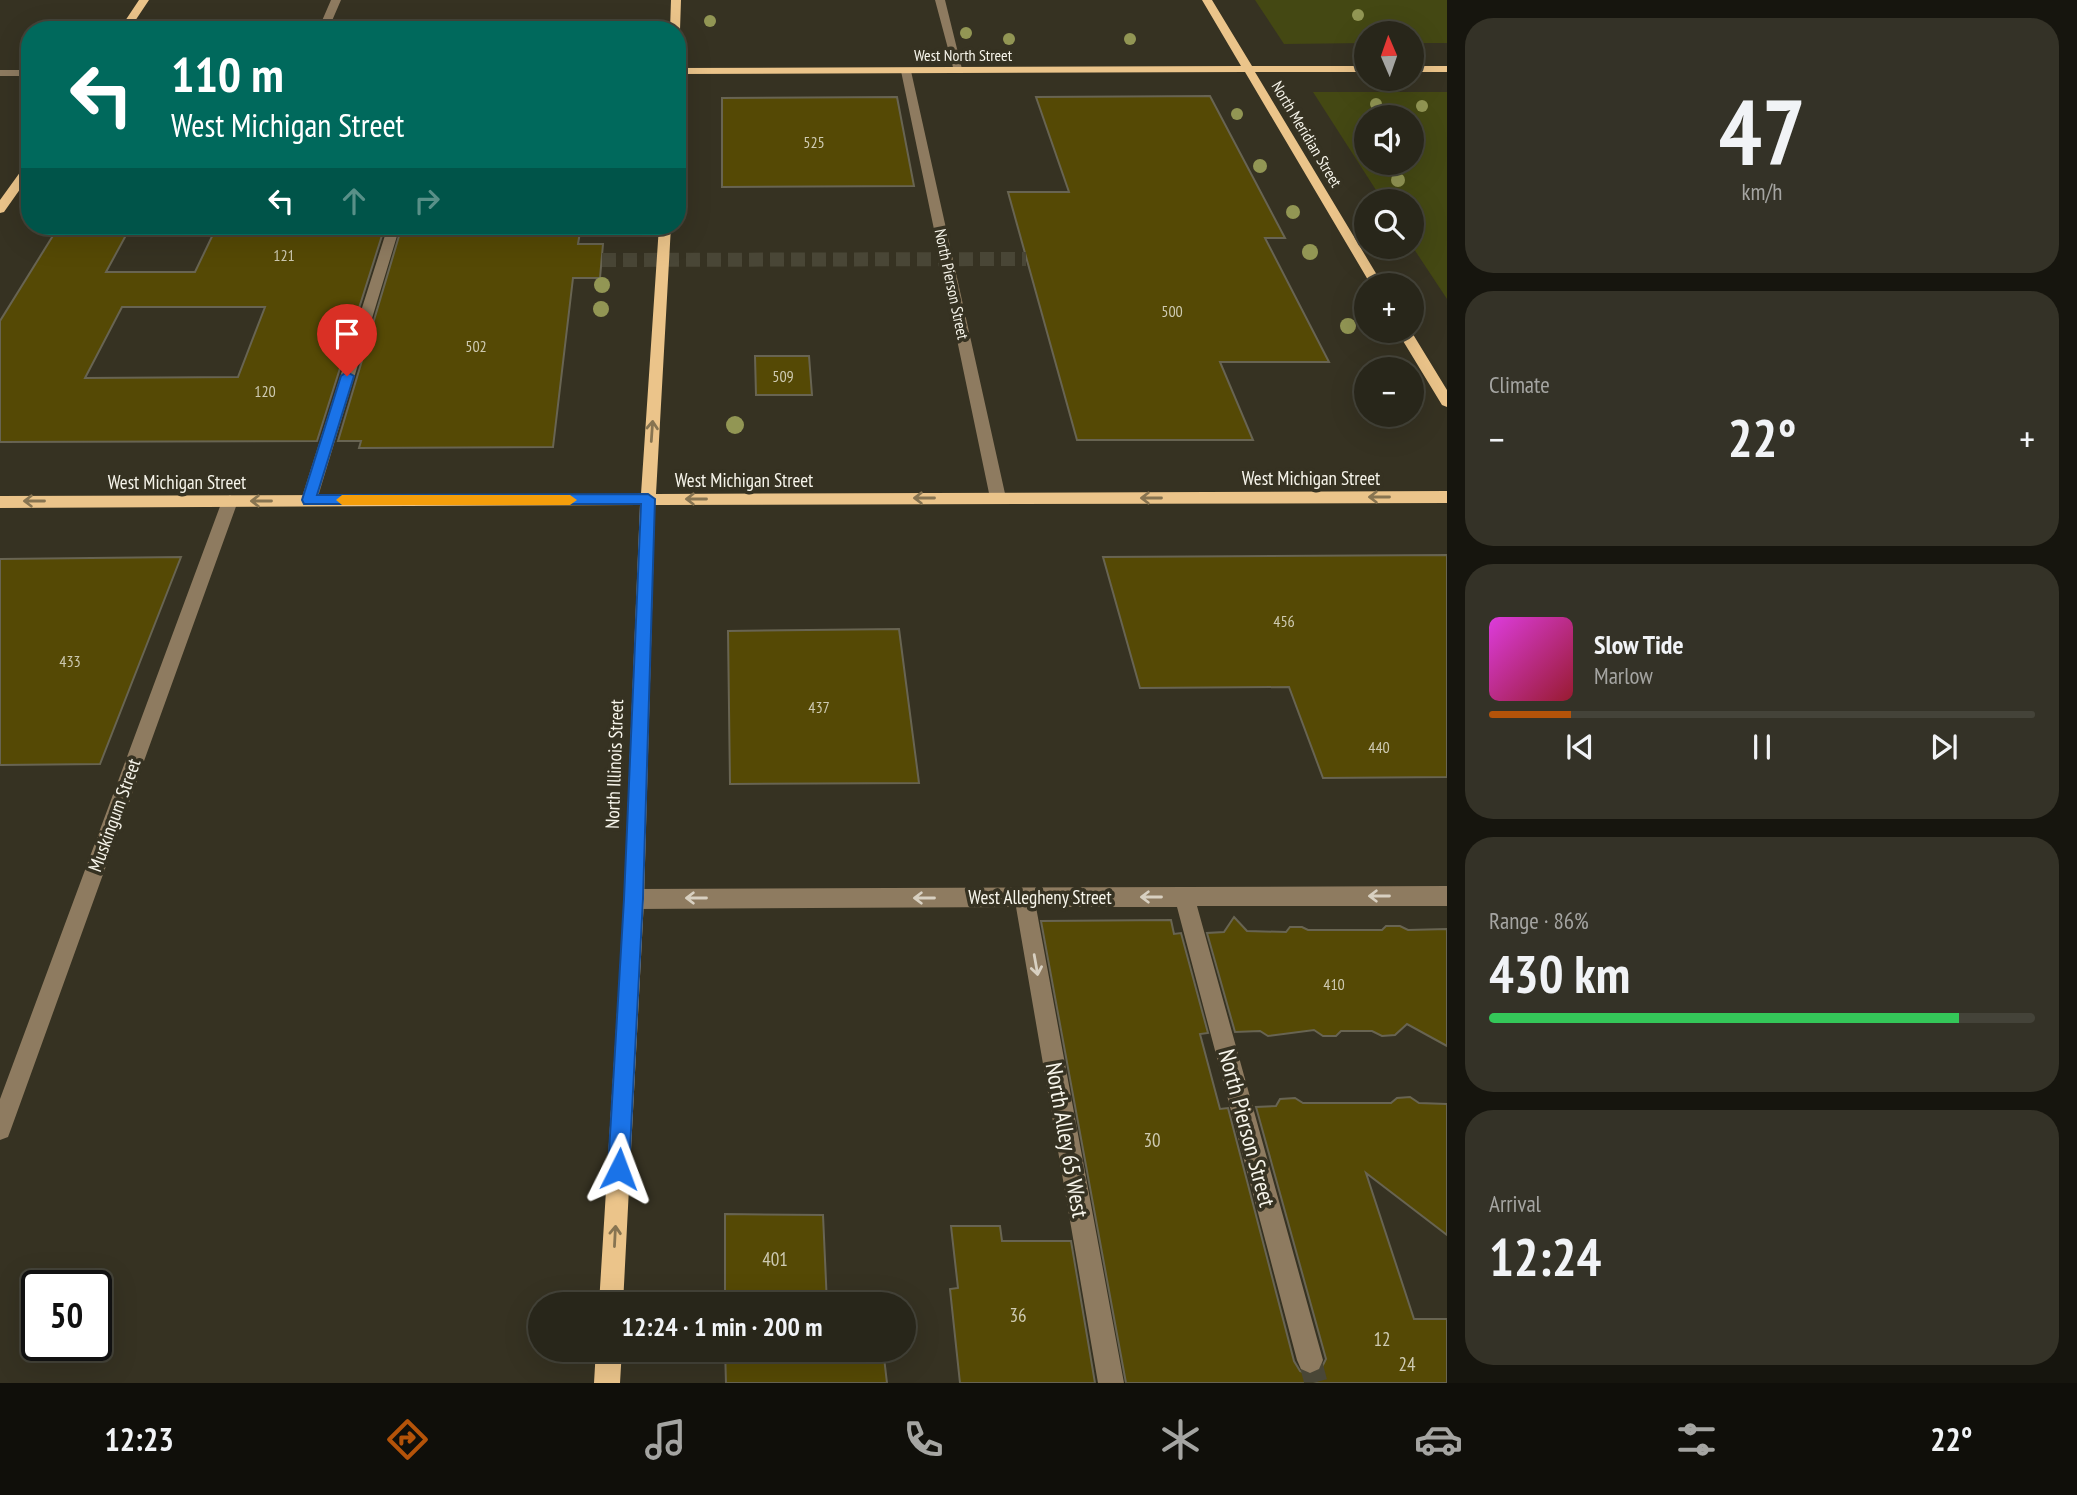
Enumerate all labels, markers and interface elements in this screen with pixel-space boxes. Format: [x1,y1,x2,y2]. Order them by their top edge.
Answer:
north arrow [1354,21,1424,91]
map controls [1354,21,1424,427]
text: 110 m [171,42,284,106]
street label: West North Street [914,45,1013,65]
icon: left [56,49,147,140]
text: 47 [1719,72,1806,190]
street label: North Meridian Street [1267,77,1347,191]
text: West Michigan Street [171,104,404,146]
button: sound [1354,105,1424,175]
house number: 525 [803,132,825,152]
text: km/h [1742,177,1782,206]
icon: left [262,182,300,220]
icon: ahead [335,182,373,220]
icon: right [408,182,446,220]
button: search [1354,189,1424,259]
street label: North Pierson Street [931,227,974,342]
house number: 121 [273,245,295,265]
button: + [1354,273,1424,343]
house number: 500 [1161,301,1183,321]
pin [317,304,377,376]
icon: arrive [328,315,366,353]
house number: 502 [465,336,487,356]
button: − [1354,357,1424,427]
house number: 509 [772,366,794,386]
text: Climate [1489,370,1550,399]
house number: 120 [254,381,276,401]
text: 22° [1728,404,1796,471]
text: − [1489,414,1505,463]
text: + [2019,414,2035,463]
one-way arrow [646,420,659,443]
street label: West Michigan Street [1242,466,1381,490]
street label: West Michigan Street [675,468,814,492]
street label: West Michigan Street [108,470,247,494]
one-way arrow [1368,490,1391,504]
one-way arrow [1140,491,1163,505]
one-way arrow [685,492,708,506]
one-way arrow [913,492,936,505]
one-way arrow [23,494,46,508]
one-way arrow [250,494,273,508]
house number: 456 [1273,611,1295,631]
text: Slow Tide [1594,628,1684,661]
house number: 433 [59,651,81,671]
text: Marlow [1594,661,1653,690]
house number: 437 [808,697,830,717]
street label: North Illinois Street [600,698,628,829]
icon: previous [1561,728,1599,766]
icon: pause [1743,728,1781,766]
icon: next [1925,728,1963,766]
house number: 440 [1368,737,1390,757]
street label: Muskingum Street [82,754,146,875]
street label: West Allegheny Street [968,885,1112,909]
one-way arrow [1368,889,1391,903]
one-way arrow [1140,890,1163,904]
one-way arrow [685,891,708,905]
one-way arrow [913,891,936,905]
text: Range · 86% [1489,906,1589,935]
text: 430 km [1489,940,1630,1007]
one-way arrow [1030,953,1043,976]
house number: 410 [1323,974,1345,994]
street label: North Pierson Street [1213,1046,1283,1210]
street label: North Alley 65 West [1040,1060,1096,1220]
house number: 30 [1143,1128,1161,1152]
position arrow [582,1132,656,1206]
text: Arrival [1489,1189,1541,1218]
text: 12:24 [1489,1223,1601,1290]
one-way arrow [609,1225,622,1247]
house number: 401 [762,1247,788,1271]
speed limit sign: 50 [21,1270,112,1361]
house number: 36 [1009,1303,1027,1327]
text: 12:24 · 1 min · 200 m [622,1310,822,1343]
house number: 12 [1373,1327,1391,1351]
house number: 24 [1398,1352,1416,1376]
icon: directions [383,1415,432,1464]
icon: music [641,1415,690,1464]
icon: phone [899,1415,948,1464]
icon: climate [1156,1415,1205,1464]
icon: car [1414,1415,1463,1464]
icon: filters [1672,1415,1721,1464]
text: 12:23 [104,1418,174,1460]
text: 22° [1930,1418,1973,1460]

